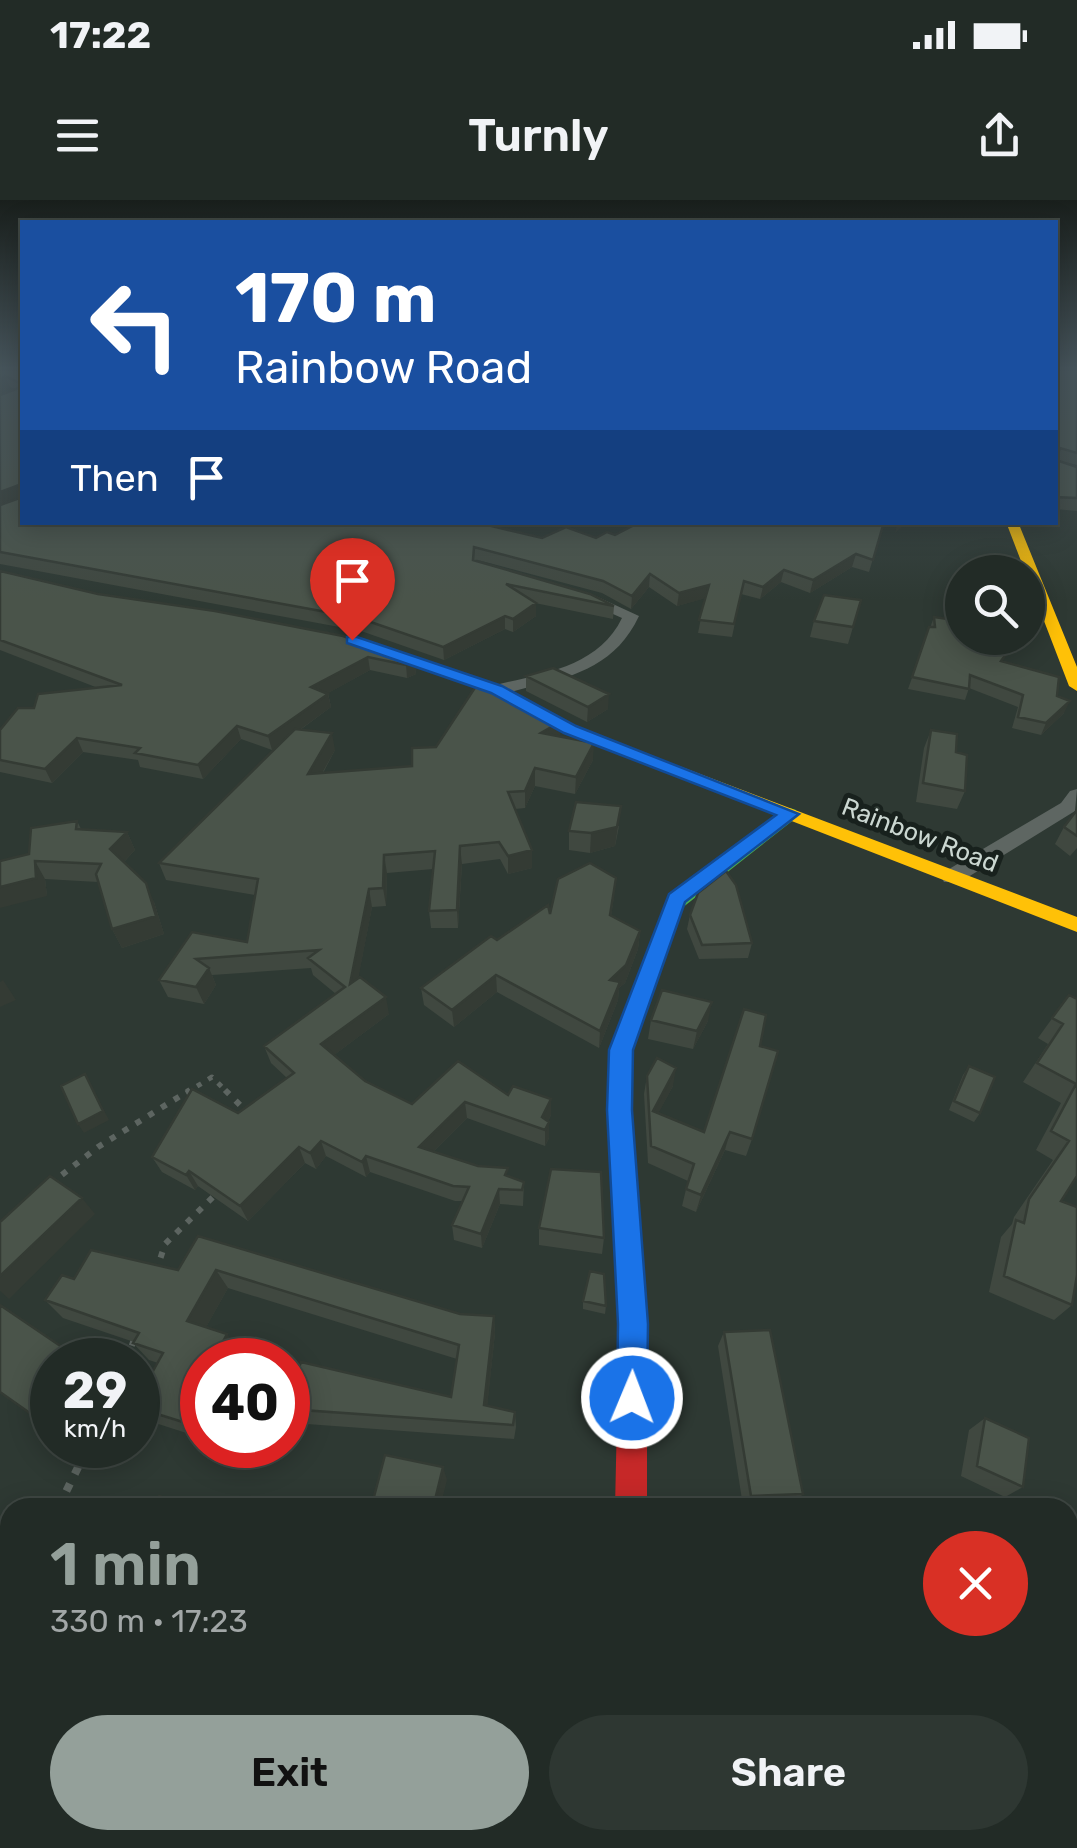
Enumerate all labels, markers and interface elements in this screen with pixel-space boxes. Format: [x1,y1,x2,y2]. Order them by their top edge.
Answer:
text: 17:22 [50,12,151,58]
icon: menu [50,108,105,163]
icon: share [972,108,1027,163]
text: Turnly [468,109,609,162]
text: 170 m [235,257,437,340]
icon: left [70,260,200,390]
text: Rainbow Road [235,341,532,394]
icon: arrive [179,450,234,505]
text: Then [70,455,159,501]
pin [310,538,395,641]
icon: arrive [325,553,380,608]
map controls [945,555,1045,655]
button: search [945,555,1045,655]
street label: Rainbow Road [838,792,1002,878]
speed limit sign: 40 [180,1338,310,1468]
position arrow [580,1346,684,1450]
text: 29 [63,1361,127,1421]
text: km/h [64,1414,126,1443]
text: 1 min [50,1529,201,1600]
button: close [923,1531,1028,1636]
text: 330 m · 17:23 [50,1602,248,1640]
button: Exit [50,1715,529,1830]
button: Share [549,1715,1028,1830]

